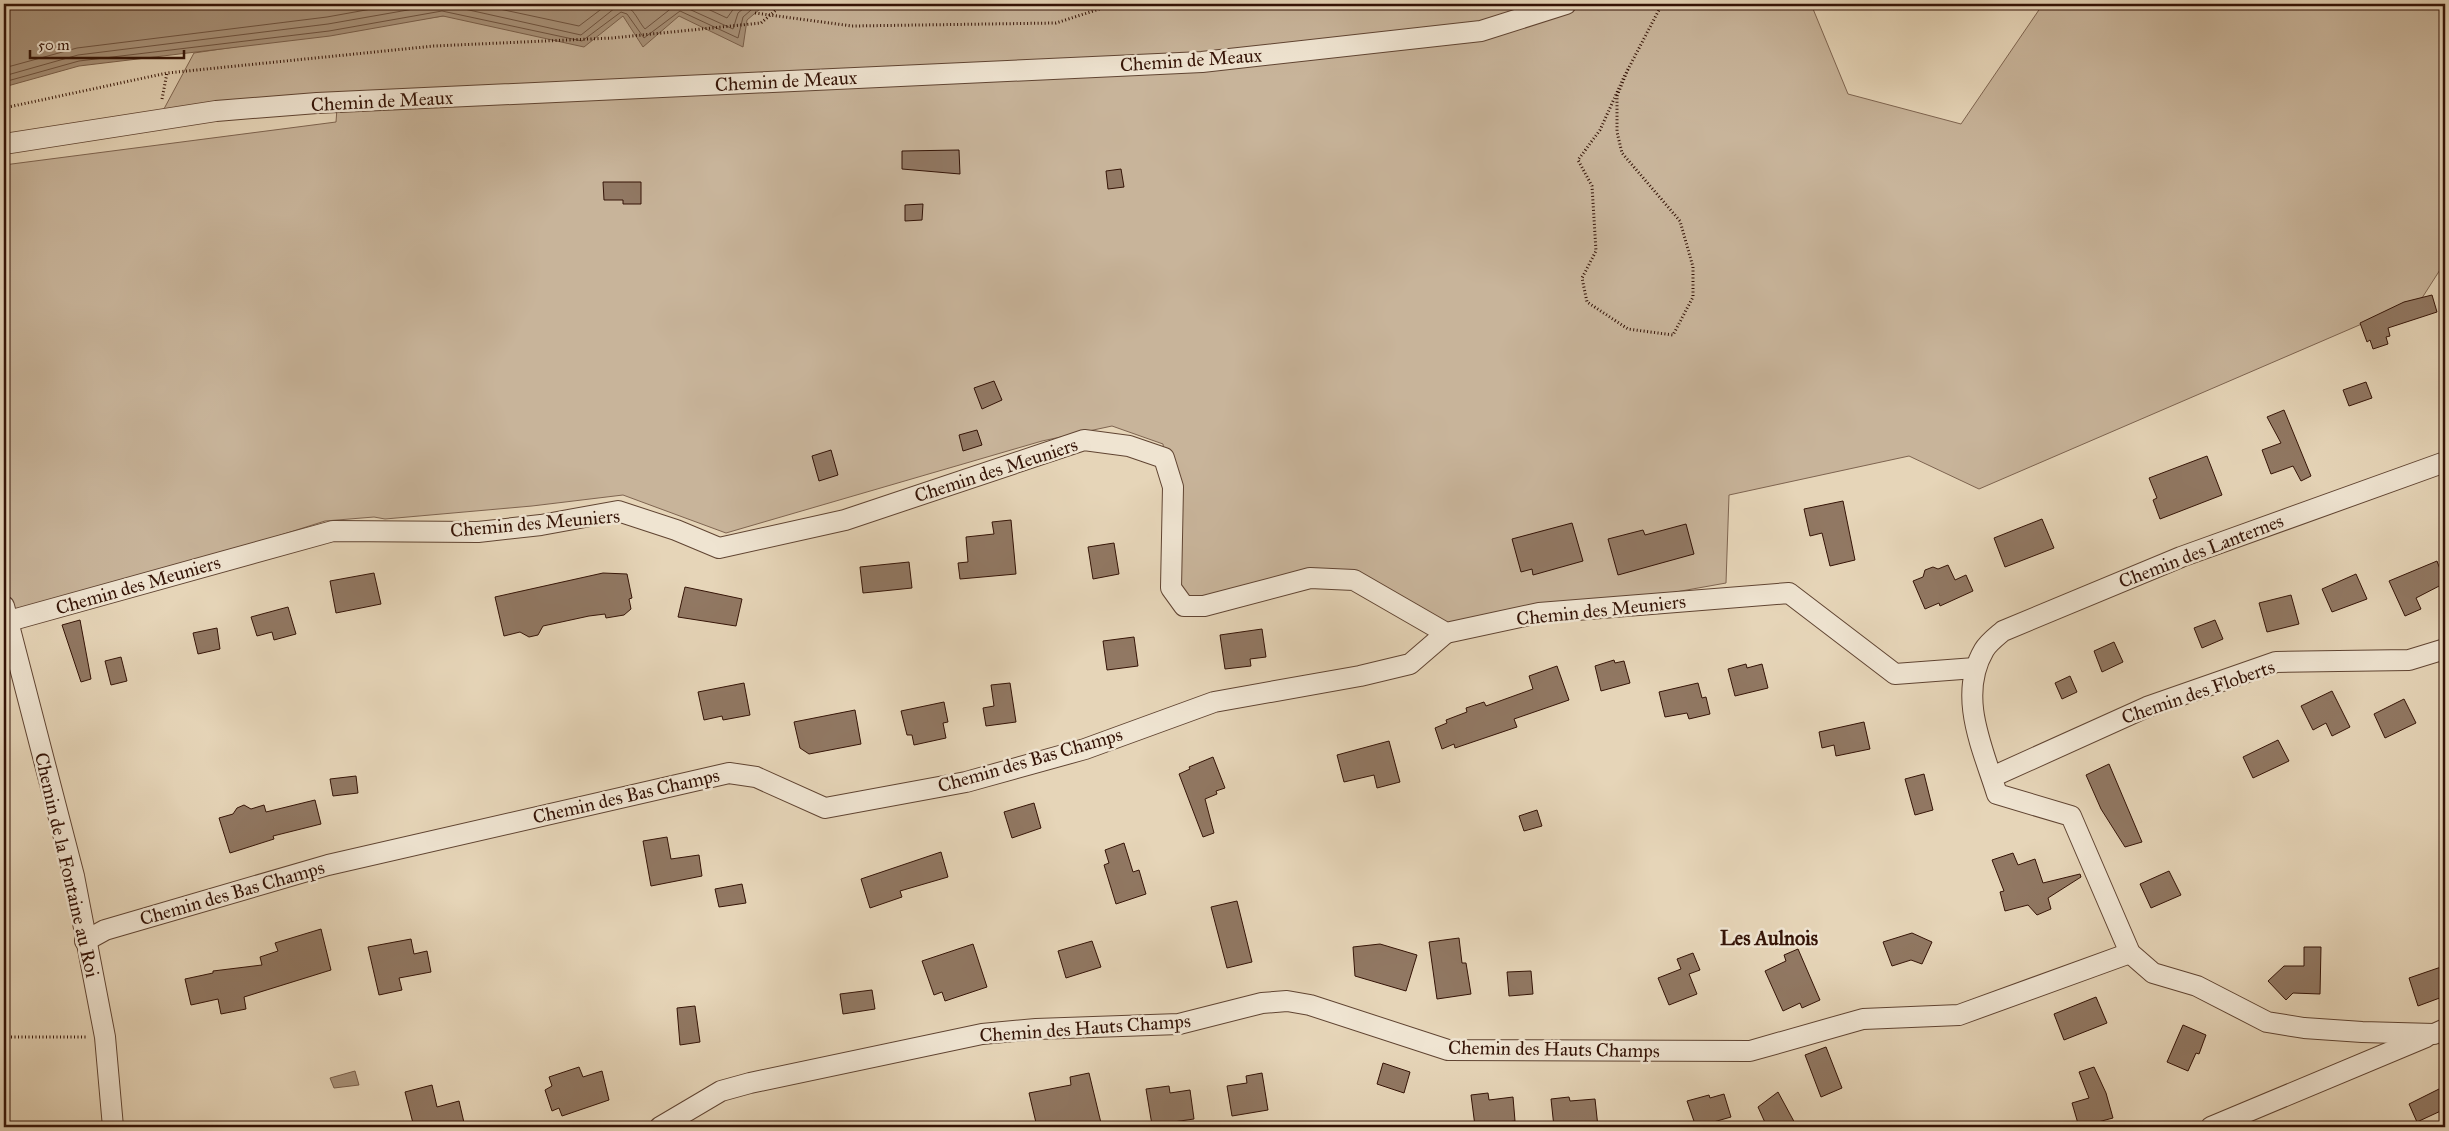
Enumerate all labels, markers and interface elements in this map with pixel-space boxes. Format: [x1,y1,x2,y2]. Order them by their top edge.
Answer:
scale bar [30,28,184,60]
text: 50 m [38,36,70,54]
street label: Chemin de Meaux [1119,44,1263,76]
street label: Chemin de Meaux [714,66,858,96]
street label: Chemin de Meaux [310,86,454,116]
street label: Chemin des Meuniers [911,433,1081,507]
street label: Chemin des Meuniers [449,504,621,542]
street label: Chemin des Lanternes [2115,509,2287,593]
street label: Chemin des Meuniers [53,550,223,620]
street label: Chemin des Meuniers [1515,590,1687,630]
street label: Chemin des Floberts [2118,655,2278,729]
street label: Chemin des Bas Champs [935,723,1125,797]
street label: Chemin de la Fontaine au Roi [30,750,104,980]
street label: Chemin des Bas Champs [530,763,722,829]
street label: Chemin des Bas Champs [137,856,327,930]
district label: Les Aulnois [1720,926,1819,950]
street label: Chemin des Hauts Champs [979,1009,1191,1047]
street label: Chemin des Hauts Champs [1448,1036,1660,1062]

